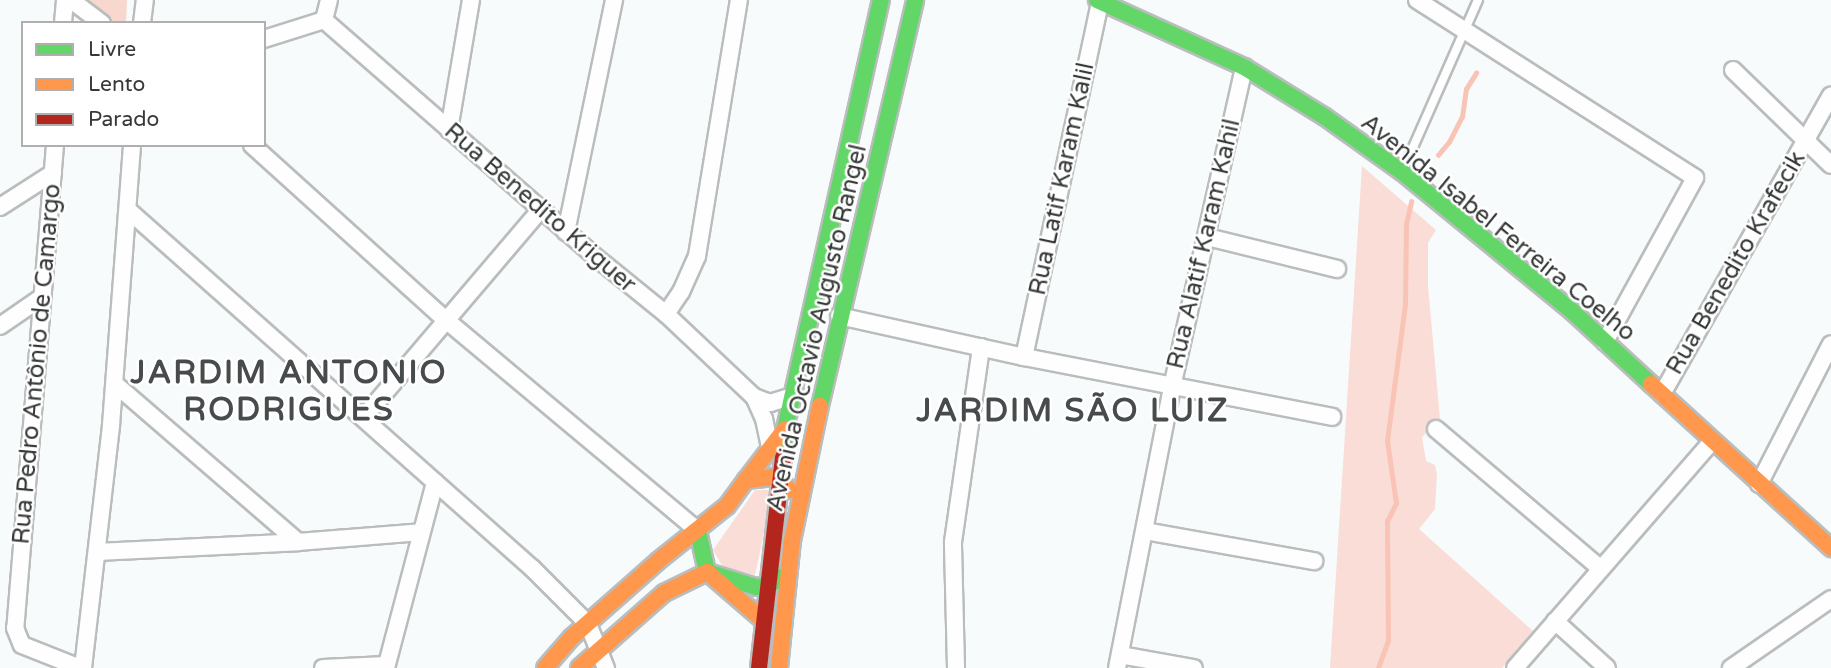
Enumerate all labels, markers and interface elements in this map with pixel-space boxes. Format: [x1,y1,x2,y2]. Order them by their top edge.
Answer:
legend [21,21,266,147]
text: Livre [88,37,136,62]
street label: Rua Latif Karam Kalil [1023,60,1101,298]
text: Lento [88,72,145,97]
text: Parado [88,107,159,132]
street label: Avenida Isabel Ferreira Coelho [1355,108,1641,348]
street label: Rua Alatif Karam Kahil [1161,116,1247,372]
street label: Rua Benedito Kriguer [438,117,642,299]
street label: Avenida Octavio Augusto Rangel [761,142,873,514]
street label: Rua Benedito Krafecik [1660,146,1812,380]
street label: Rua Pedro Antônio de Camargo [7,182,67,546]
district label: JARDIM ANTONIO RODRIGUES [132,355,446,430]
district label: JARDIM SÃO LUIZ [918,392,1228,430]

